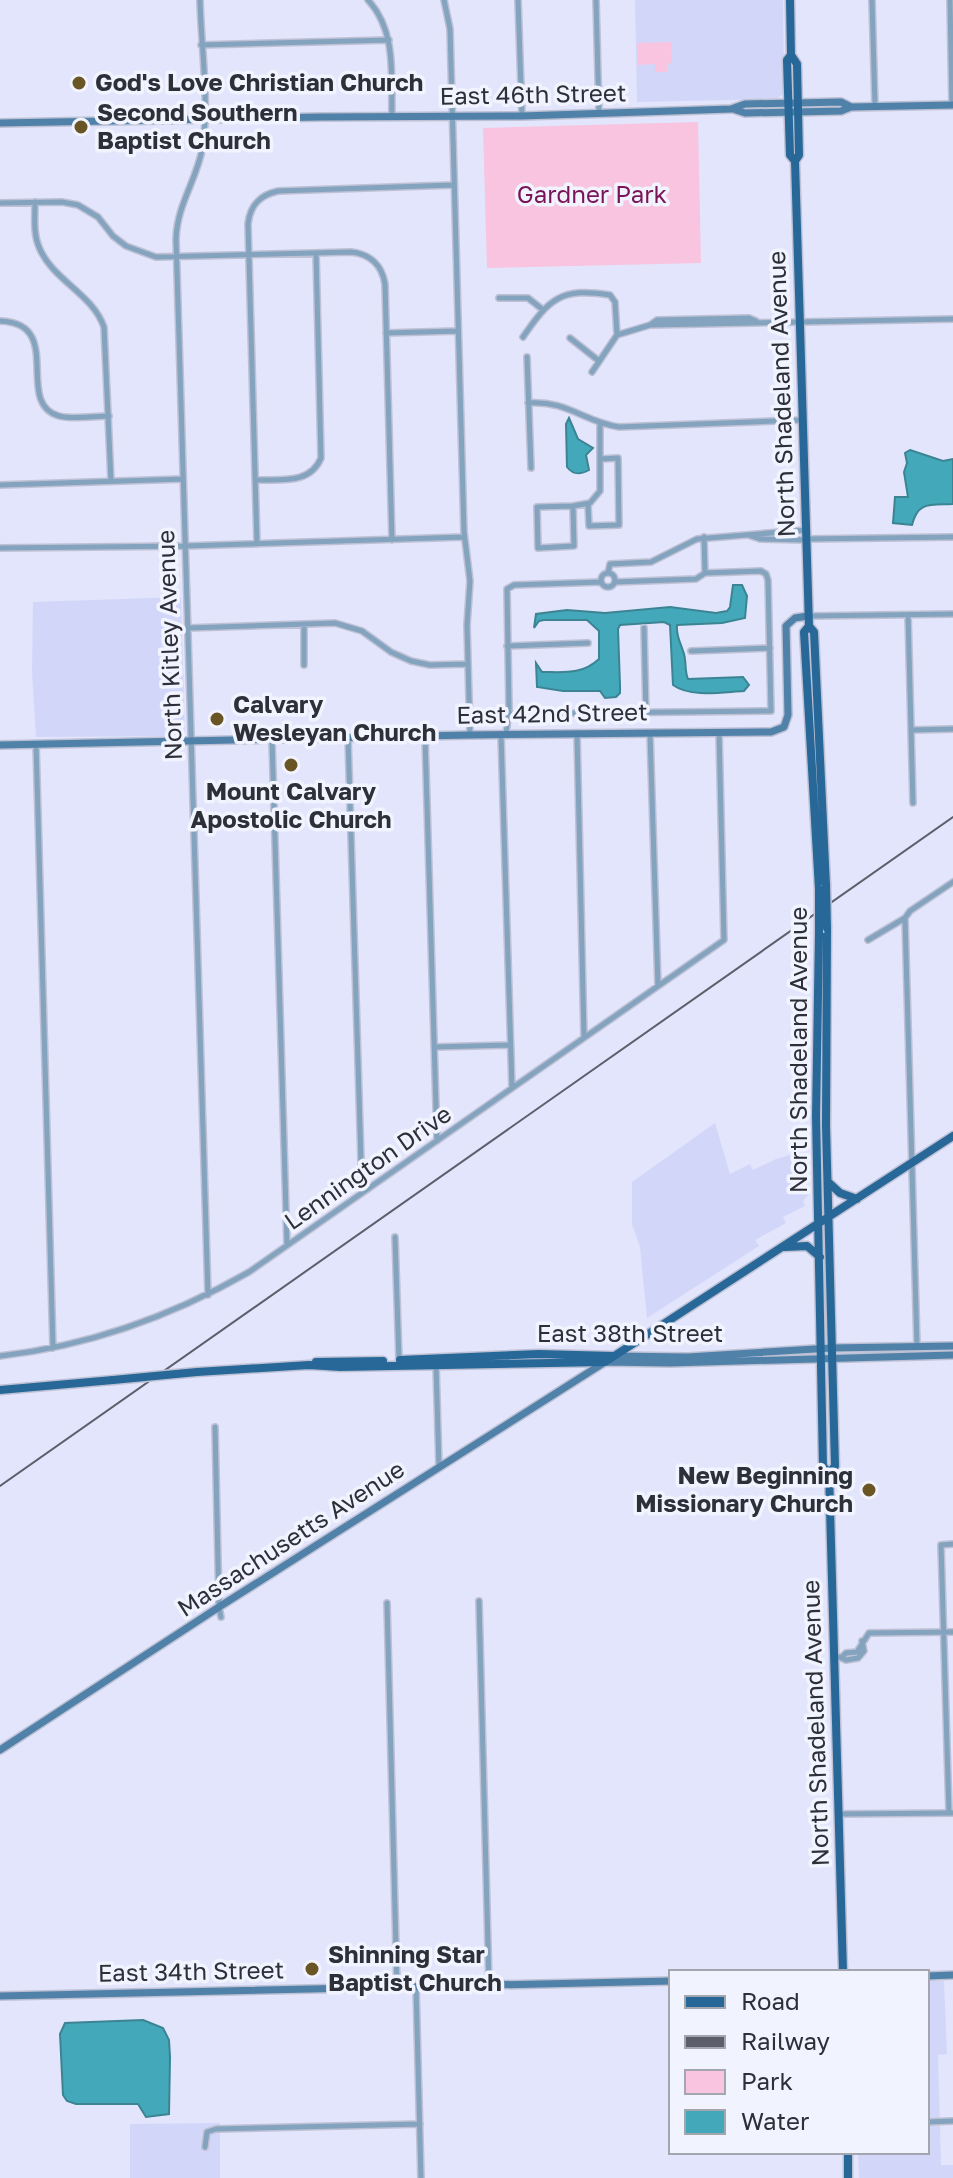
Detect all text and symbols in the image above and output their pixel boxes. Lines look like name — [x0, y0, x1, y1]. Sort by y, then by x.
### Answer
place label: God's Love Christian Church — [95, 67, 423, 96]
marker: God's Love Christian Church — [70, 74, 88, 92]
street label: East 46th Street — [439, 77, 627, 110]
place label: Second Southern Baptist Church — [97, 97, 298, 154]
marker: Second Southern Baptist Church — [72, 118, 90, 136]
park label: Gardner Park — [517, 179, 667, 208]
street label: North Shadeland Avenue — [761, 250, 800, 538]
street label: North Kitley Avenue — [150, 529, 187, 761]
place label: Calvary Wesleyan Church — [233, 689, 436, 746]
street label: East 42nd Street — [456, 696, 648, 729]
marker: Calvary Wesleyan Church — [208, 710, 226, 728]
marker: Mount Calvary Apostolic Church — [282, 756, 300, 774]
place label: Mount Calvary Apostolic Church — [190, 776, 392, 833]
street label: North Shadeland Avenue — [783, 907, 812, 1193]
street label: Lennington Drive — [278, 1098, 456, 1235]
street label: East 38th Street — [537, 1318, 723, 1347]
street label: Massachusetts Avenue — [171, 1454, 409, 1622]
place label: New Beginning Missionary Church — [635, 1460, 853, 1517]
marker: New Beginning Missionary Church — [860, 1481, 878, 1499]
street label: North Shadeland Avenue — [795, 1579, 834, 1867]
place label: Shinning Star Baptist Church — [328, 1939, 502, 1996]
street label: East 34th Street — [98, 1954, 284, 1987]
marker: Shinning Star Baptist Church — [303, 1960, 321, 1978]
legend — [669, 1970, 929, 2154]
text: Road — [741, 1986, 800, 2015]
text: Railway — [741, 2026, 830, 2055]
text: Park — [741, 2066, 793, 2095]
text: Water — [741, 2106, 809, 2135]

